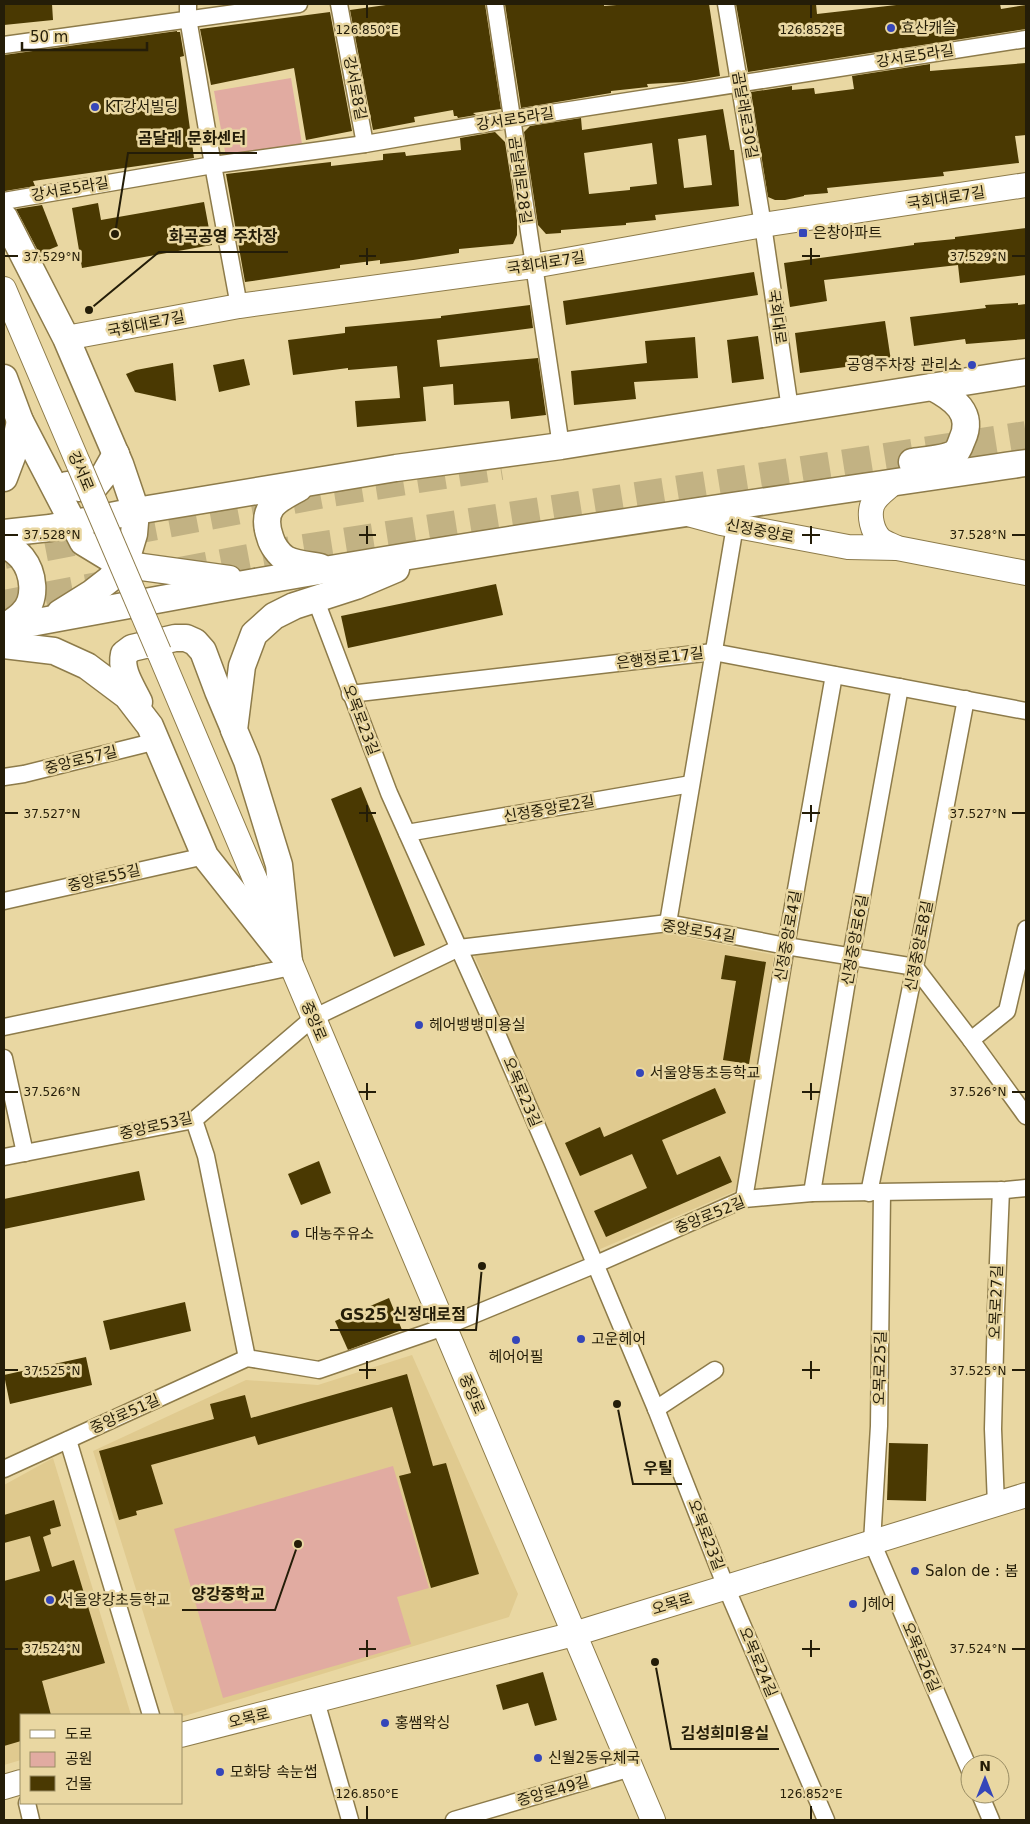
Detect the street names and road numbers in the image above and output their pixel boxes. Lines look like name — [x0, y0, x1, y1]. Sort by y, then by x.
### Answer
street label: 강서로5라길 — [875, 41, 955, 71]
street label: 강서로8길 — [340, 55, 370, 121]
street label: 곰달래로30길 — [728, 70, 762, 160]
street label: 강서로5라길 — [475, 104, 555, 134]
street label: 곰달래로28길 — [505, 135, 535, 225]
street label: 강서로5라길 — [30, 173, 110, 205]
street label: 국회대로7길 — [906, 183, 986, 213]
street label: 국회대로7길 — [506, 248, 586, 278]
street label: 국회대로 — [764, 288, 790, 346]
street label: 국회대로7길 — [106, 308, 186, 340]
street label: 강서로 — [65, 448, 97, 494]
street label: 신정중앙로 — [724, 516, 796, 546]
street label: 은행정로17길 — [615, 644, 705, 672]
street label: 오목로23길 — [339, 682, 383, 758]
street label: 중앙로57길 — [43, 742, 119, 778]
street label: 신정중앙로2길 — [502, 792, 596, 826]
street label: 중앙로55길 — [66, 861, 142, 895]
street label: 신정중앙로4길 — [771, 889, 805, 983]
street label: 신정중앙로6길 — [838, 893, 872, 987]
street label: 신정중앙로8길 — [901, 899, 937, 993]
street label: 중앙로54길 — [661, 916, 737, 946]
street label: 중앙로 — [298, 998, 330, 1044]
street label: 오목로23길 — [499, 1054, 545, 1130]
street label: 중앙로53길 — [118, 1109, 194, 1143]
street label: 중앙로52길 — [672, 1193, 748, 1237]
street label: 오목로27길 — [986, 1265, 1006, 1339]
street label: 오목로25길 — [870, 1331, 890, 1405]
street label: 중앙로 — [456, 1371, 488, 1417]
street label: 중앙로51길 — [87, 1391, 163, 1437]
street label: 오목로23길 — [684, 1497, 728, 1573]
street label: 오목로 — [650, 1589, 694, 1619]
street label: 오목로26길 — [898, 1619, 944, 1695]
street label: 오목로24길 — [735, 1624, 781, 1700]
street label: 오목로 — [227, 1704, 271, 1732]
street label: 중앙로49길 — [515, 1772, 591, 1810]

